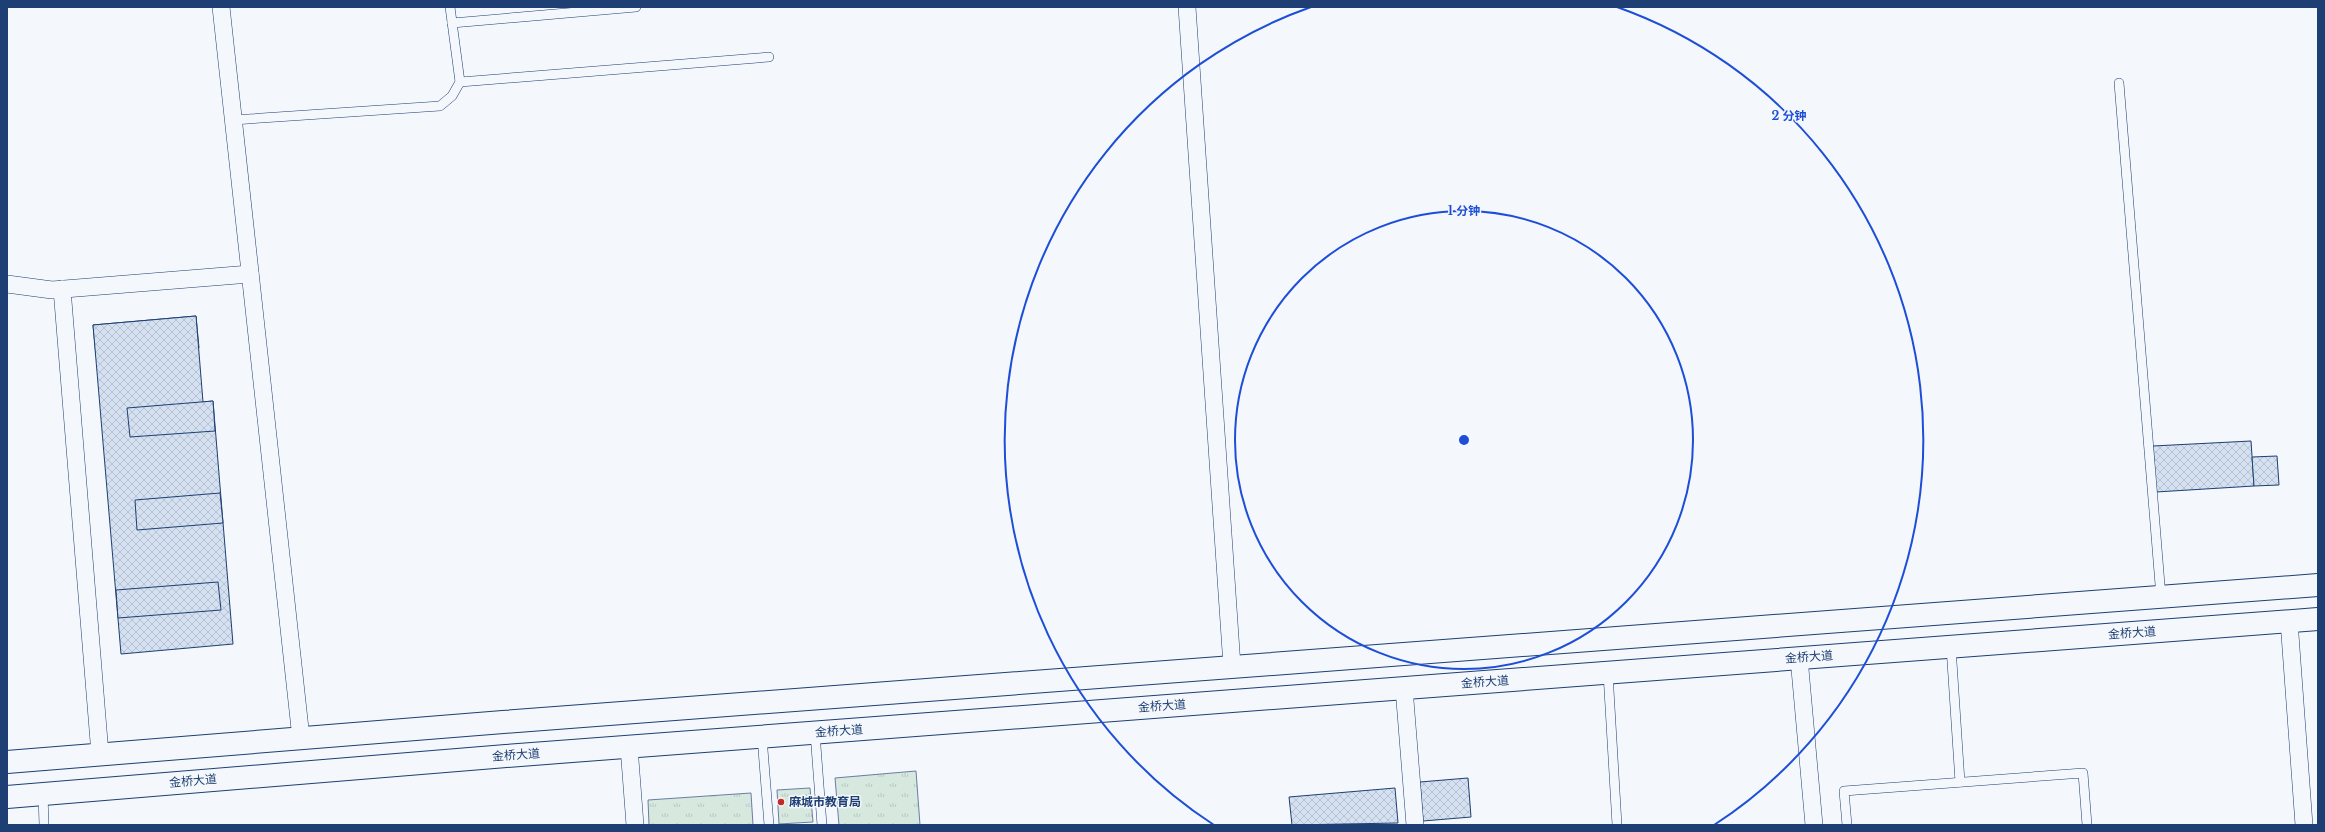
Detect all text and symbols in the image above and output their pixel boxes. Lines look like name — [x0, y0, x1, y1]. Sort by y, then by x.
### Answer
text: 2 分钟 — [1771, 108, 1807, 123]
text: 1 分钟 — [1448, 203, 1480, 218]
centre of rings — [1457, 433, 1471, 447]
street label: 金桥大道 — [2107, 623, 2156, 642]
street label: 金桥大道 — [1784, 647, 1833, 666]
street label: 金桥大道 — [1460, 672, 1509, 691]
street label: 金桥大道 — [1137, 696, 1186, 715]
street label: 金桥大道 — [814, 721, 863, 740]
street label: 金桥大道 — [491, 745, 540, 764]
street label: 金桥大道 — [168, 771, 218, 790]
place label: 麻城市教育局 — [789, 794, 861, 809]
marker: 麻城市教育局 — [776, 797, 786, 807]

